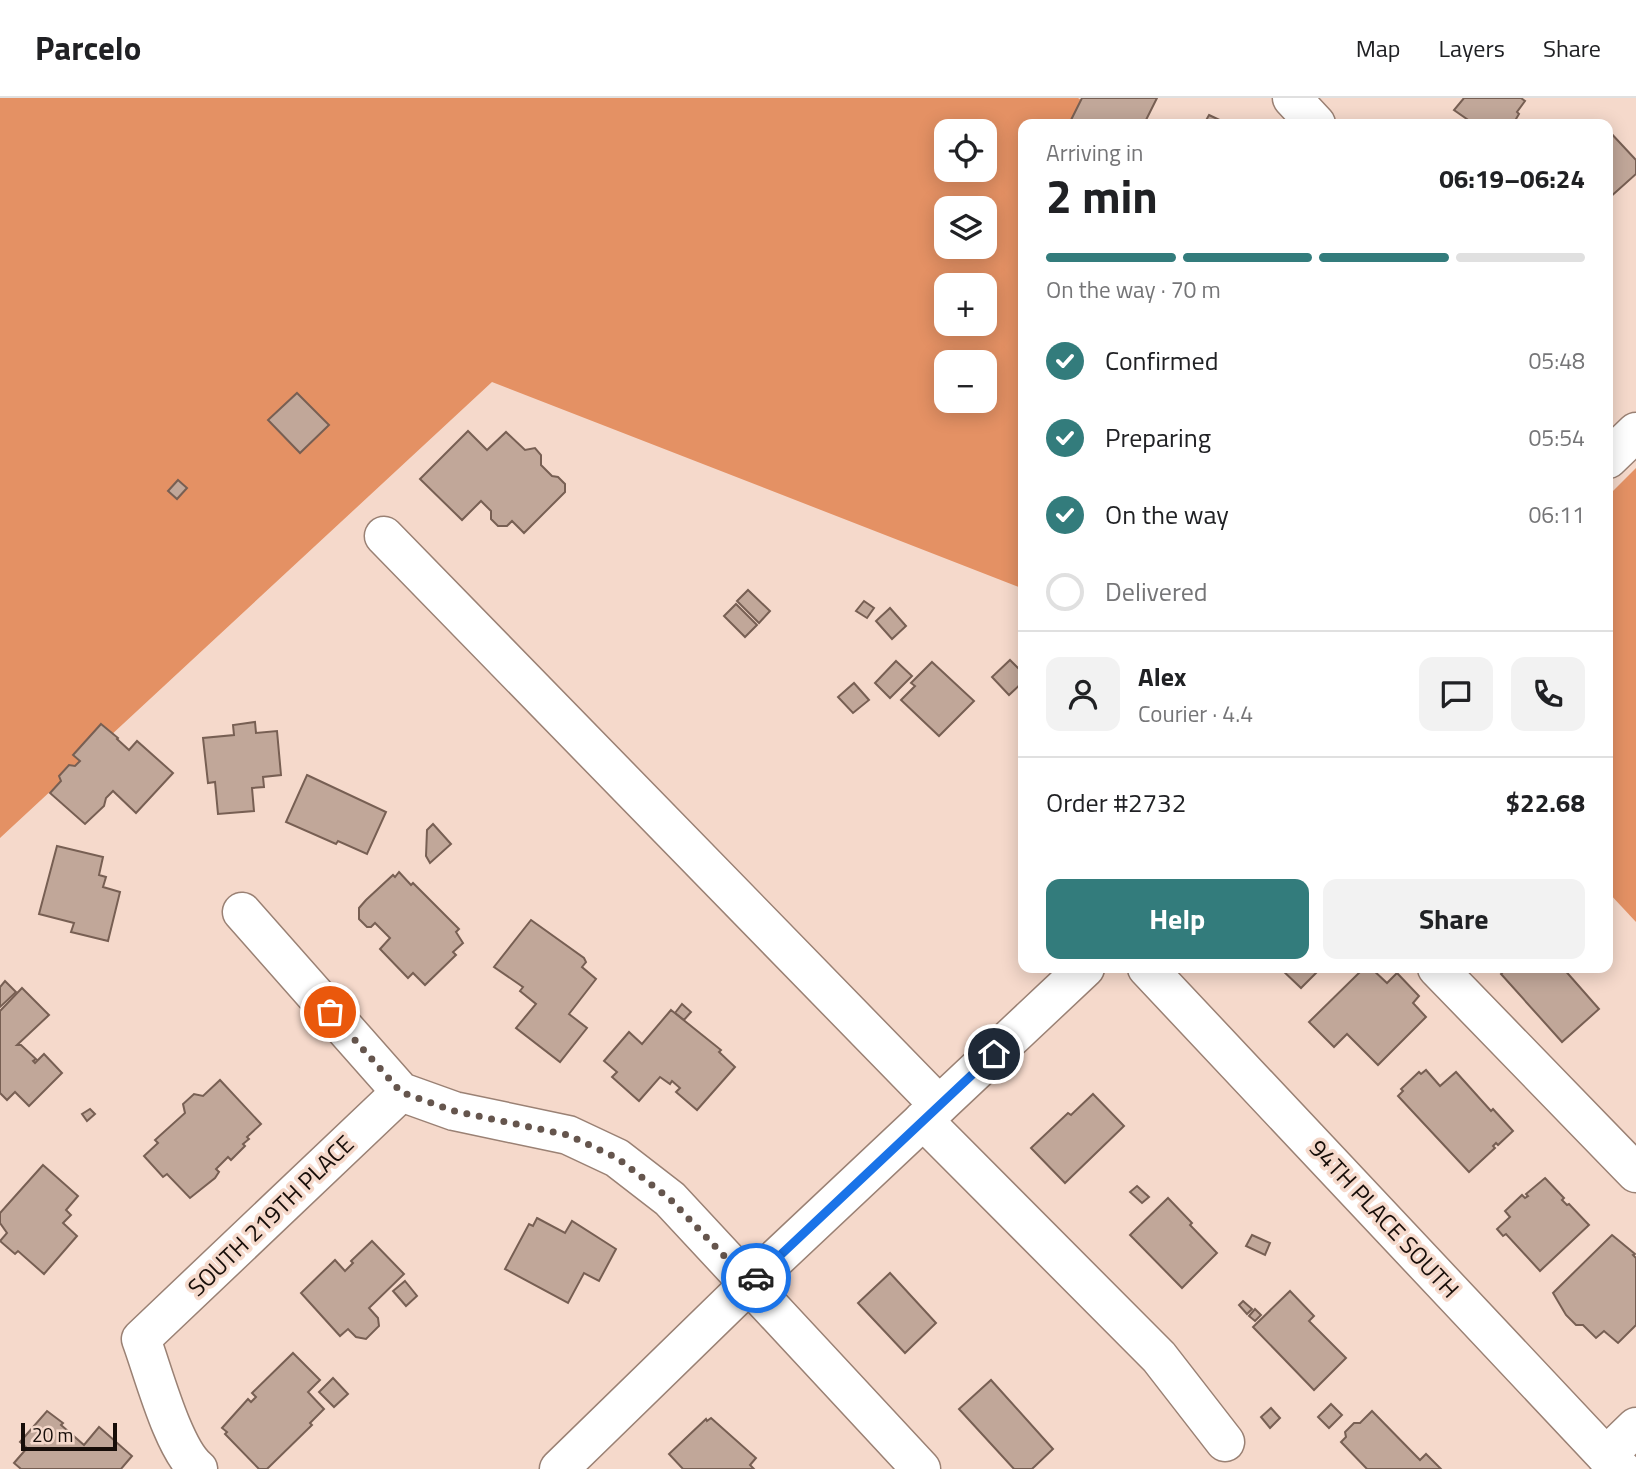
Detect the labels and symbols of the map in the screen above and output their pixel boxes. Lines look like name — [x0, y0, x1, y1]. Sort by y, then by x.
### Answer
pin — [300, 982, 360, 1042]
pin — [964, 1024, 1024, 1084]
street label: SOUTH 219TH PLACE — [179, 1126, 362, 1304]
street label: 94TH PLACE SOUTH — [1302, 1131, 1468, 1306]
courier — [721, 1243, 791, 1313]
scale bar — [21, 1420, 117, 1452]

